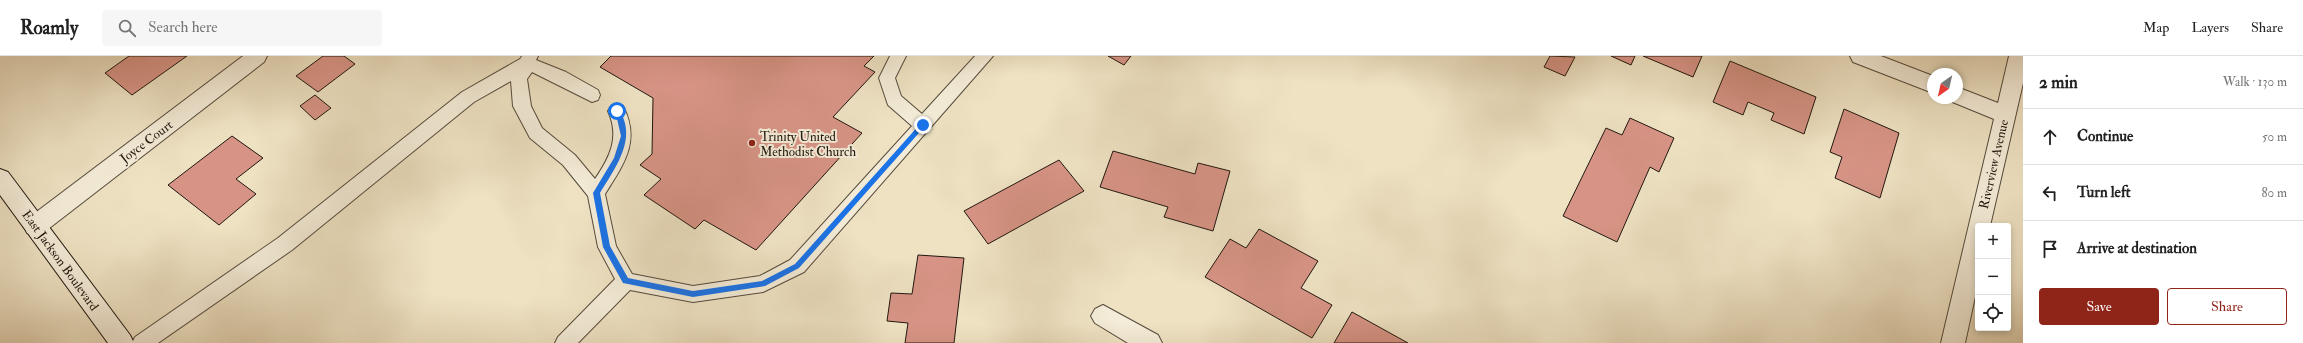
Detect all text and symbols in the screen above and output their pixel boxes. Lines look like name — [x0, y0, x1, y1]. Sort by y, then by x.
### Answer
search box — [102, 10, 382, 46]
text: Roamly — [20, 16, 78, 40]
icon: search — [116, 17, 138, 39]
text: Search here — [148, 18, 218, 37]
text: Map — [2143, 19, 2169, 36]
text: Layers — [2191, 19, 2229, 36]
text: Share — [2251, 19, 2283, 36]
north arrow — [1927, 68, 1963, 104]
text: 2 min — [2039, 72, 2078, 93]
text: Walk · 130 m — [2223, 74, 2287, 90]
route start — [608, 102, 626, 120]
route end — [914, 116, 932, 134]
street label: Joyce Court — [116, 117, 177, 168]
street label: Riverview Avenue — [1976, 117, 2012, 211]
icon: ahead — [2039, 126, 2061, 148]
text: Continue — [2077, 127, 2133, 146]
place label: Trinity United Methodist Church — [760, 129, 856, 160]
text: 50 m — [2262, 129, 2287, 145]
marker: Trinity United Methodist Church — [747, 138, 757, 148]
icon: left — [2039, 182, 2061, 204]
text: Turn left — [2077, 183, 2131, 202]
text: 80 m — [2261, 185, 2287, 201]
street label: East Jackson Boulevard — [18, 207, 102, 314]
map controls — [1975, 223, 2011, 331]
button: + — [1975, 223, 2011, 259]
icon: arrive — [2039, 238, 2061, 260]
text: Arrive at destination — [2077, 239, 2197, 258]
button: − — [1975, 259, 2011, 295]
button: Save — [2039, 288, 2159, 325]
button: Share — [2167, 288, 2287, 325]
button: locate — [1975, 295, 2011, 331]

